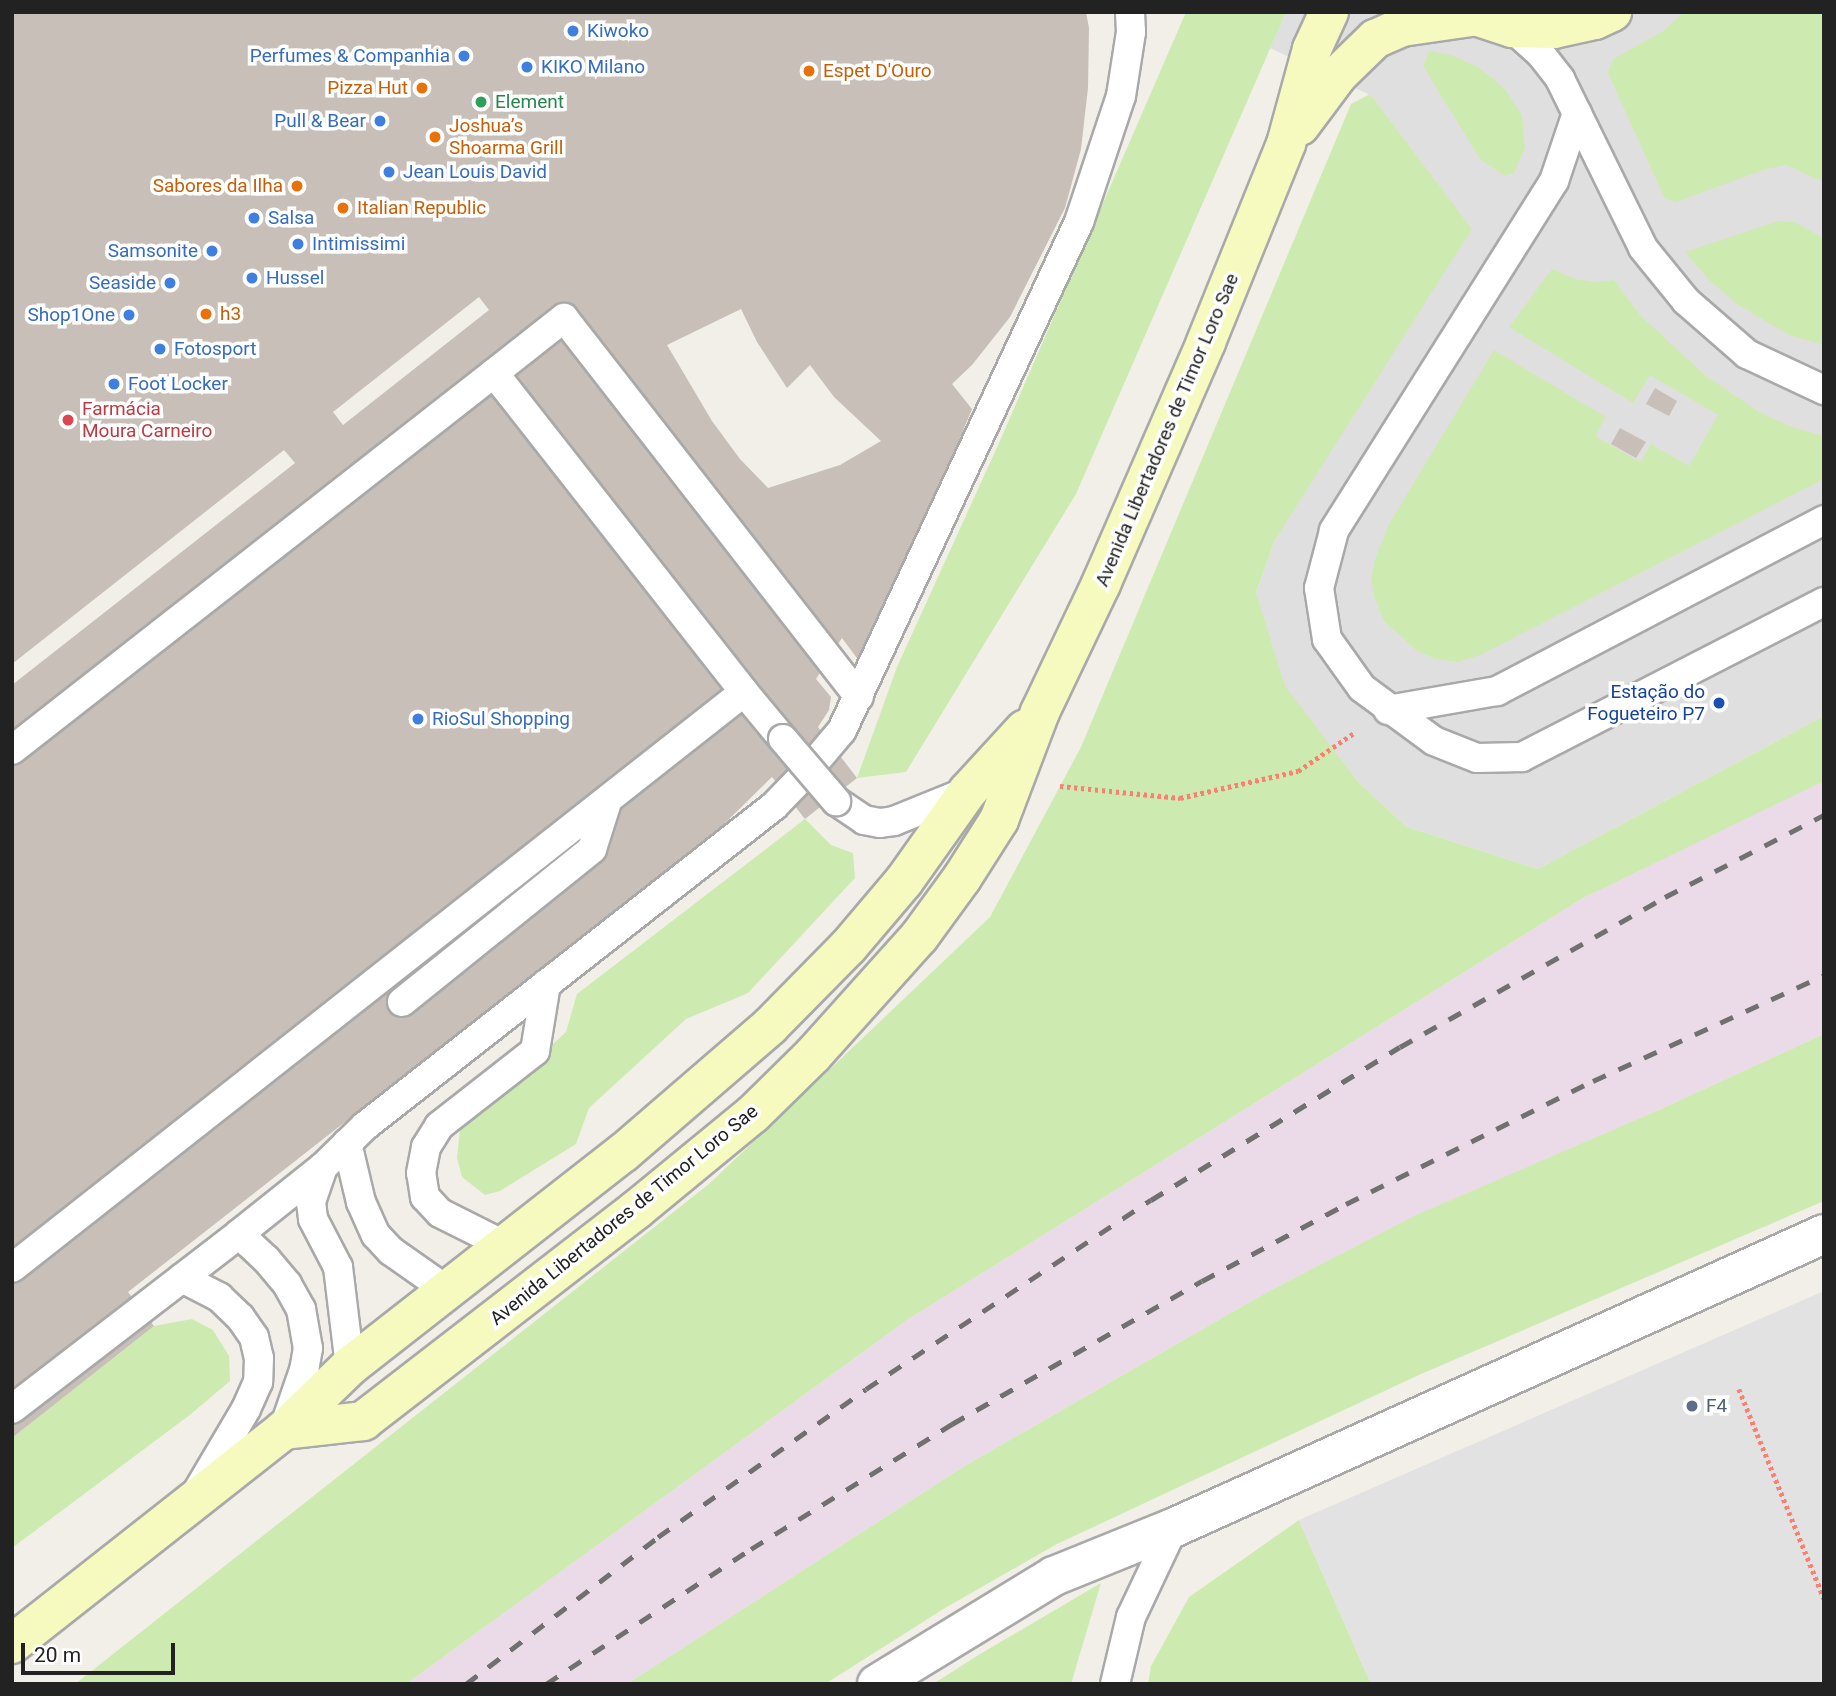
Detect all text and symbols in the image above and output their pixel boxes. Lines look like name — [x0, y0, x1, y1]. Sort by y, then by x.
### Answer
place label: Kiwoko — [587, 20, 649, 42]
marker: Kiwoko — [565, 23, 581, 39]
place label: Perfumes & Companhia — [250, 45, 450, 67]
marker: Perfumes & Companhia — [456, 48, 472, 64]
place label: KIKO Milano — [541, 56, 645, 78]
marker: KIKO Milano — [519, 59, 535, 75]
place label: Espet D'Ouro — [823, 60, 932, 82]
marker: Espet D'Ouro — [801, 63, 817, 79]
place label: Pizza Hut — [327, 77, 408, 99]
marker: Pizza Hut — [414, 80, 430, 96]
place label: Element — [495, 91, 564, 113]
marker: Element — [473, 94, 489, 110]
place label: Pull & Bear — [274, 110, 366, 132]
marker: Pull & Bear — [372, 113, 388, 129]
place label: Joshua’s Shoarma Grill — [449, 115, 563, 159]
marker: Joshua’s Shoarma Grill — [427, 129, 443, 145]
place label: Jean Louis David — [403, 161, 547, 183]
marker: Jean Louis David — [381, 164, 397, 180]
place label: Sabores da Ilha — [153, 175, 283, 197]
marker: Sabores da Ilha — [289, 178, 305, 194]
place label: Italian Republic — [357, 197, 486, 219]
marker: Italian Republic — [335, 200, 351, 216]
place label: Salsa — [268, 207, 314, 229]
marker: Salsa — [246, 210, 262, 226]
place label: Intimissimi — [312, 233, 405, 255]
marker: Intimissimi — [290, 236, 306, 252]
place label: Samsonite — [108, 240, 198, 262]
marker: Samsonite — [204, 243, 220, 259]
place label: Hussel — [266, 267, 324, 289]
marker: Hussel — [244, 270, 260, 286]
street label: Avenida Libertadores de Timor Loro Sae — [1090, 270, 1244, 590]
place label: Seaside — [89, 272, 156, 294]
marker: Seaside — [162, 275, 178, 291]
place label: h3 — [220, 303, 241, 325]
place label: Shop1One — [27, 304, 115, 326]
marker: h3 — [198, 306, 214, 322]
marker: Shop1One — [121, 307, 137, 323]
place label: Fotosport — [174, 338, 256, 360]
marker: Fotosport — [152, 341, 168, 357]
place label: Foot Locker — [128, 373, 228, 395]
marker: Foot Locker — [106, 376, 122, 392]
place label: Farmácia Moura Carneiro — [82, 398, 212, 442]
marker: Farmácia Moura Carneiro — [60, 412, 76, 428]
place label: Estação do Fogueteiro P7 — [1587, 681, 1705, 725]
marker: Estação do Fogueteiro P7 — [1711, 695, 1727, 711]
place label: RioSul Shopping — [432, 708, 570, 730]
marker: RioSul Shopping — [410, 711, 426, 727]
street label: Avenida Libertadores de Timor Loro Sae — [485, 1100, 763, 1330]
place label: F4 — [1706, 1395, 1727, 1417]
marker: F4 — [1684, 1398, 1700, 1414]
scale bar — [24, 1630, 178, 1674]
text: 20 m — [34, 1643, 81, 1667]

